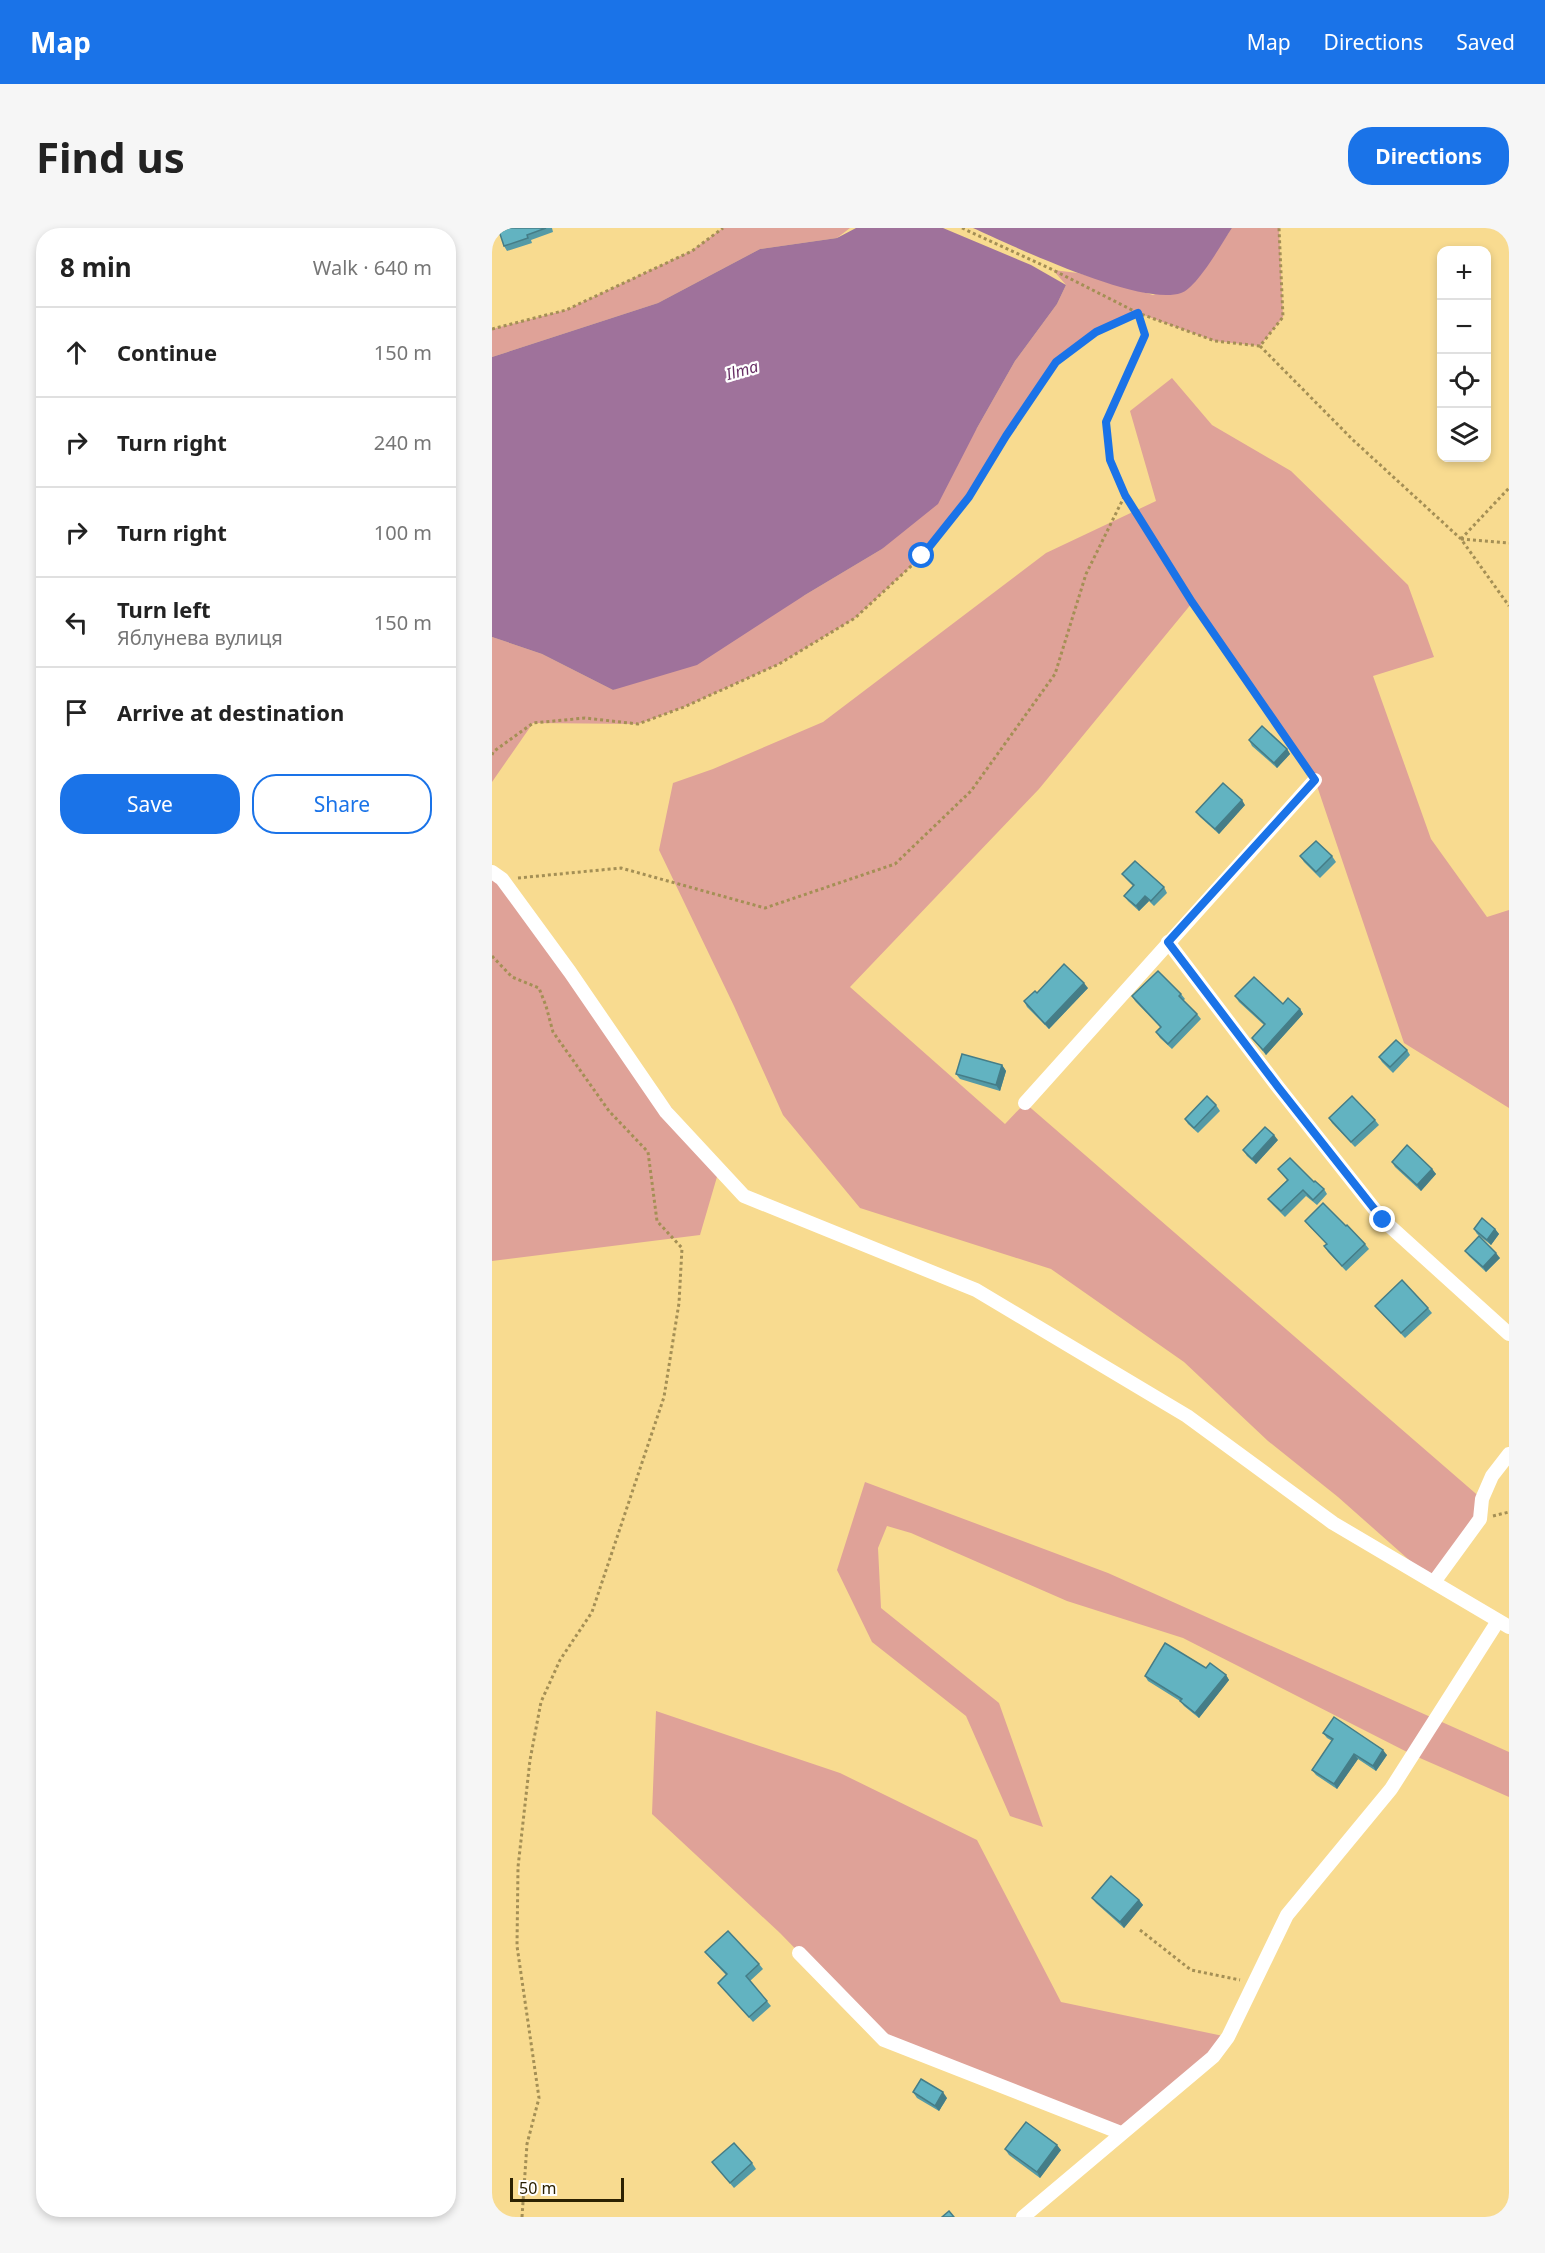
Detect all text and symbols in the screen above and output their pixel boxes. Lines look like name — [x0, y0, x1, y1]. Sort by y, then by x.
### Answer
text: Map — [30, 23, 91, 61]
text: Map — [1247, 28, 1291, 56]
text: Directions — [1324, 28, 1423, 56]
text: Saved — [1456, 28, 1515, 56]
button: Directions — [1348, 127, 1509, 185]
text: Find us — [36, 128, 185, 185]
map controls — [1437, 246, 1491, 462]
button: + — [1437, 246, 1491, 300]
text: 8 min — [60, 249, 132, 285]
text: Walk · 640 m — [313, 254, 432, 281]
button: − — [1437, 300, 1491, 354]
icon: ahead — [60, 336, 93, 369]
text: Continue — [117, 337, 217, 367]
text: 150 m — [374, 339, 432, 366]
button: locate — [1437, 354, 1491, 408]
water label: Ilma — [722, 355, 761, 385]
button: layers — [1437, 408, 1491, 462]
icon: right — [60, 426, 93, 459]
text: Turn right — [117, 427, 227, 457]
text: 240 m — [374, 429, 432, 456]
icon: right — [60, 516, 93, 549]
text: Turn right — [117, 517, 227, 547]
text: 100 m — [374, 519, 432, 546]
route start — [908, 542, 934, 568]
text: Turn left — [117, 594, 211, 624]
icon: left — [60, 606, 93, 639]
text: 150 m — [374, 609, 432, 636]
text: Яблунева вулиця — [117, 624, 283, 651]
icon: arrive — [60, 696, 93, 729]
text: Arrive at destination — [117, 697, 344, 727]
button: Save — [60, 774, 240, 834]
button: Share — [252, 774, 432, 834]
route end — [1369, 1206, 1395, 1232]
scale bar — [510, 2175, 624, 2202]
text: 50 m — [519, 2177, 556, 2199]

